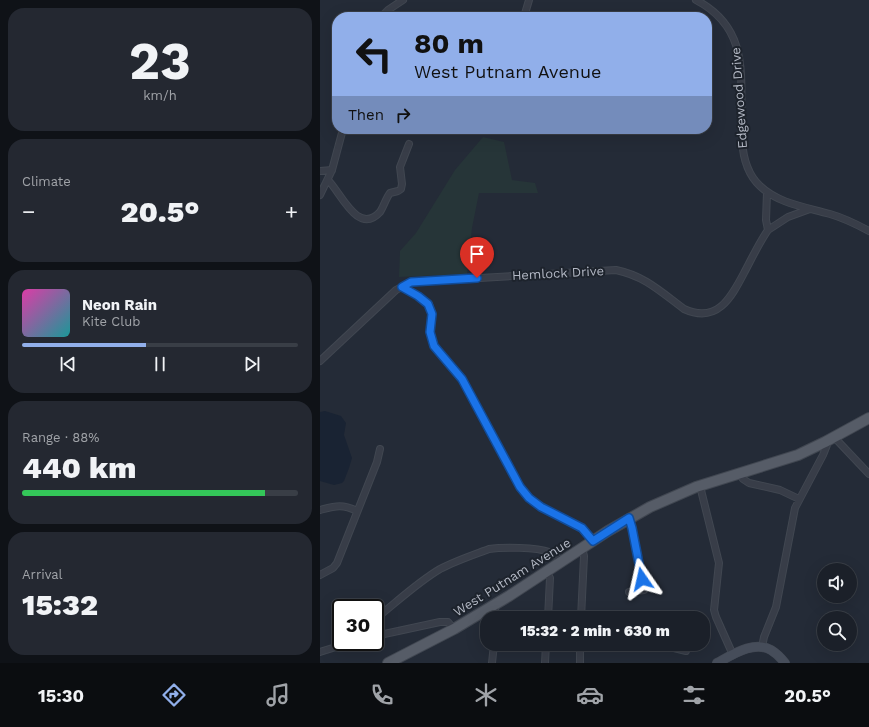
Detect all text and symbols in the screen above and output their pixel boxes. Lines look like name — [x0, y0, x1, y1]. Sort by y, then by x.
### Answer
text: 80 m — [414, 27, 484, 60]
icon: left — [348, 28, 400, 80]
text: 23 — [129, 31, 191, 92]
street label: Edgewood Drive — [728, 47, 750, 149]
text: West Putnam Avenue — [414, 61, 601, 82]
text: km/h — [143, 88, 177, 103]
icon: right — [392, 104, 414, 126]
text: Then — [348, 106, 384, 124]
text: Climate — [22, 174, 71, 189]
text: 20.5° — [120, 194, 200, 229]
text: − — [22, 199, 35, 224]
text: + — [285, 199, 298, 224]
pin — [460, 237, 494, 278]
icon: arrive — [466, 243, 488, 265]
street label: Hemlock Drive — [512, 263, 604, 283]
text: Neon Rain — [82, 296, 157, 314]
text: Kite Club — [82, 314, 140, 329]
icon: previous — [57, 353, 79, 375]
icon: pause — [149, 353, 171, 375]
icon: next — [241, 353, 263, 375]
text: Range · 88% — [22, 430, 99, 445]
text: 440 km — [22, 450, 136, 485]
street label: West Putnam Avenue — [451, 535, 573, 619]
position arrow — [621, 558, 663, 600]
map controls — [817, 563, 857, 651]
button: sound — [817, 563, 857, 603]
text: Arrival — [22, 567, 63, 582]
text: 15:32 — [22, 587, 98, 622]
speed limit sign: 30 — [332, 599, 384, 651]
button: search — [817, 611, 857, 651]
text: 15:32 · 2 min · 630 m — [520, 622, 670, 640]
icon: directions — [160, 681, 188, 709]
icon: music — [264, 681, 292, 709]
icon: phone — [368, 681, 396, 709]
icon: climate — [472, 681, 500, 709]
icon: car — [576, 681, 604, 709]
icon: filters — [680, 681, 708, 709]
text: 15:30 — [38, 685, 84, 706]
text: 20.5° — [784, 685, 831, 706]

